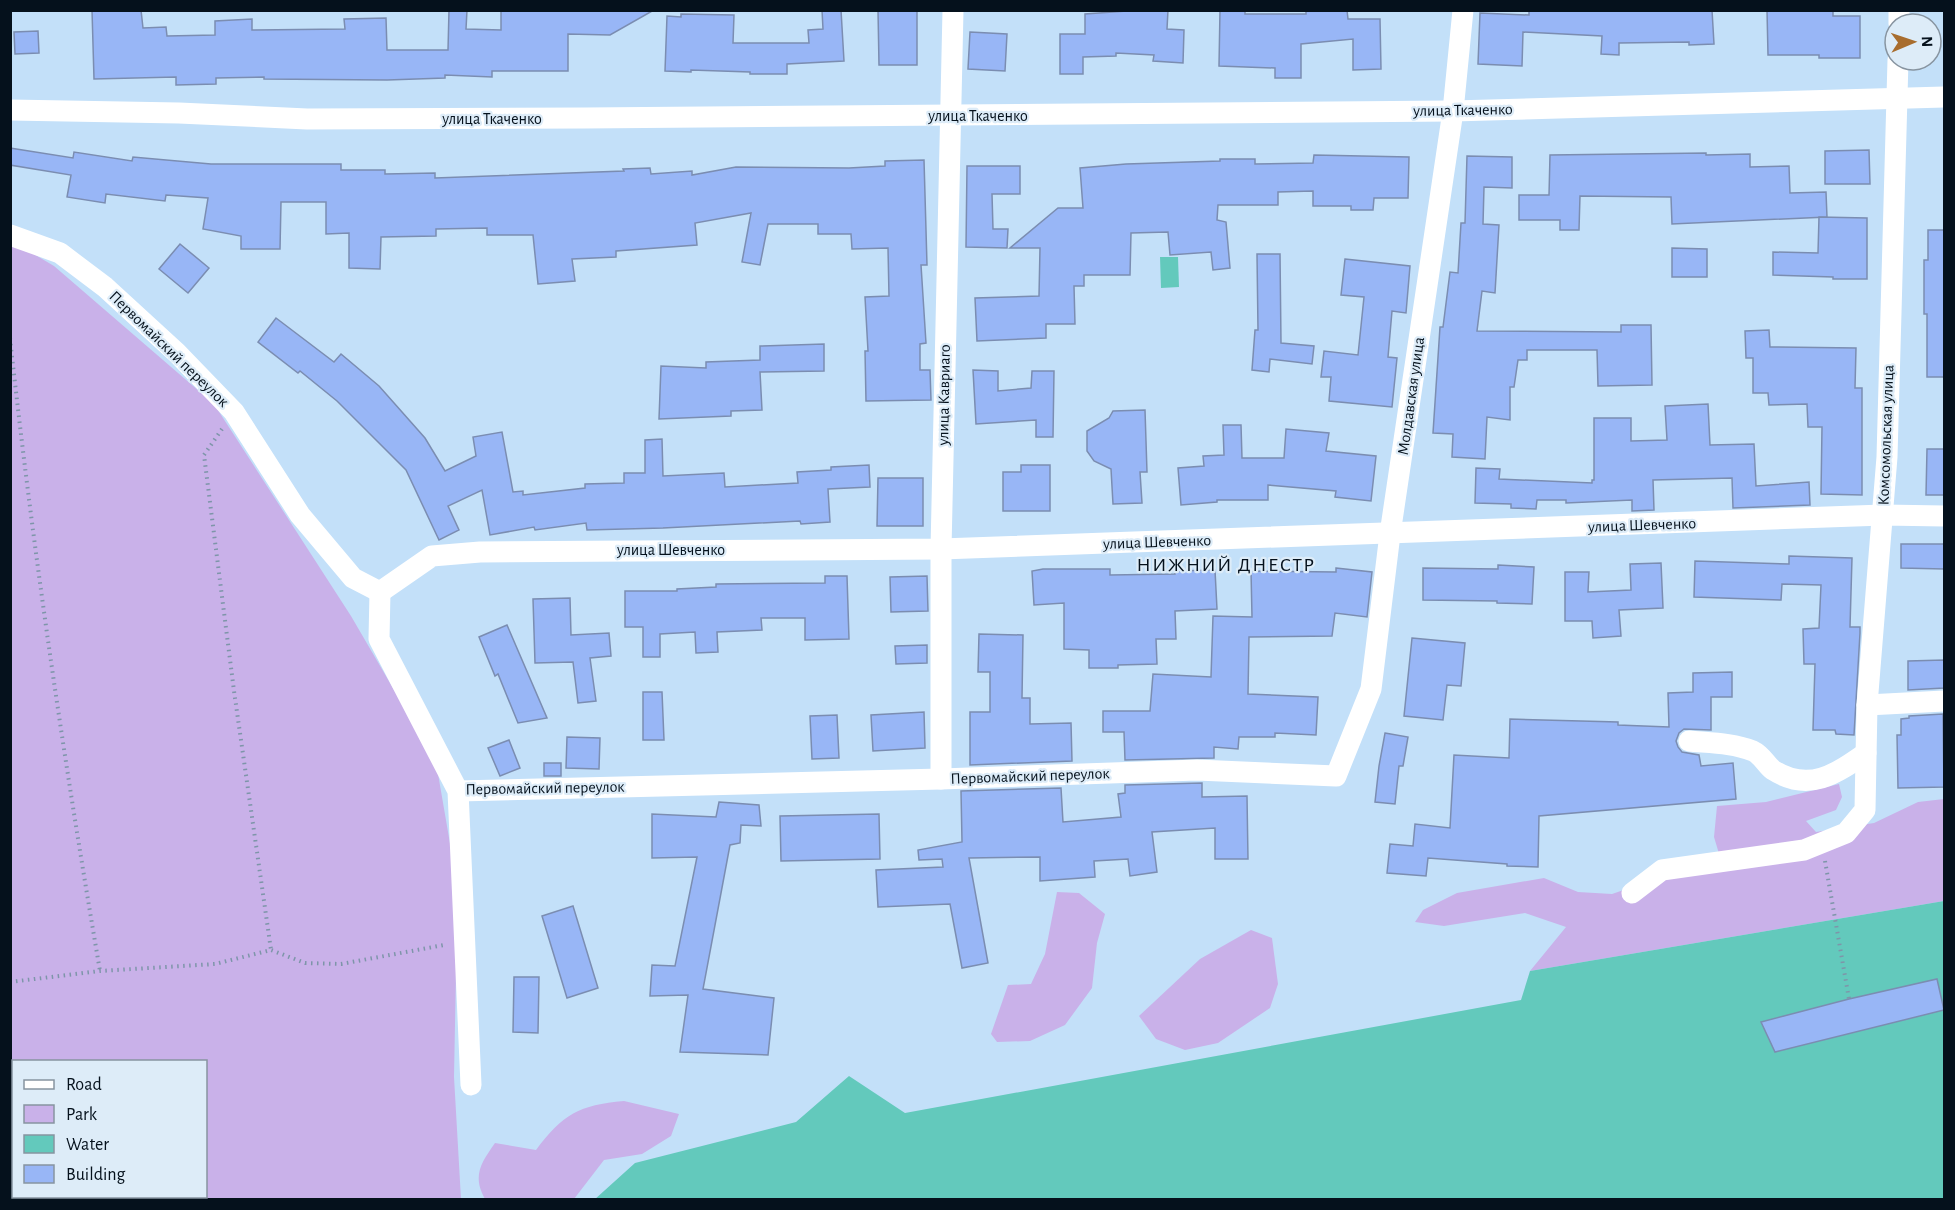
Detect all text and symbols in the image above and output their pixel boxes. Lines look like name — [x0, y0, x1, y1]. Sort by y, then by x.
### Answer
north arrow — [1883, 12, 1943, 72]
text: N — [1919, 36, 1935, 47]
street label: улица Ткаченко — [1412, 101, 1513, 120]
street label: улица Ткаченко — [927, 108, 1028, 125]
street label: улица Ткаченко — [441, 111, 542, 128]
street label: Первомайский переулок — [105, 288, 232, 411]
street label: Молдавская улица — [1395, 336, 1428, 456]
street label: улица Кавриаго — [935, 344, 954, 447]
street label: Комсомольская улица — [1876, 364, 1897, 506]
street label: улица Шевченко — [1587, 515, 1697, 536]
street label: улица Шевченко — [1102, 532, 1212, 553]
street label: улица Шевченко — [616, 542, 725, 559]
district label: НИЖНИЙ ДНЕСТР — [1137, 555, 1316, 575]
street label: Первомайский переулок — [950, 765, 1111, 788]
street label: Первомайский переулок — [465, 779, 625, 798]
legend — [12, 1060, 207, 1198]
text: Road — [66, 1076, 102, 1094]
text: Park — [66, 1106, 98, 1124]
text: Water — [66, 1136, 109, 1154]
text: Building — [66, 1166, 126, 1184]

